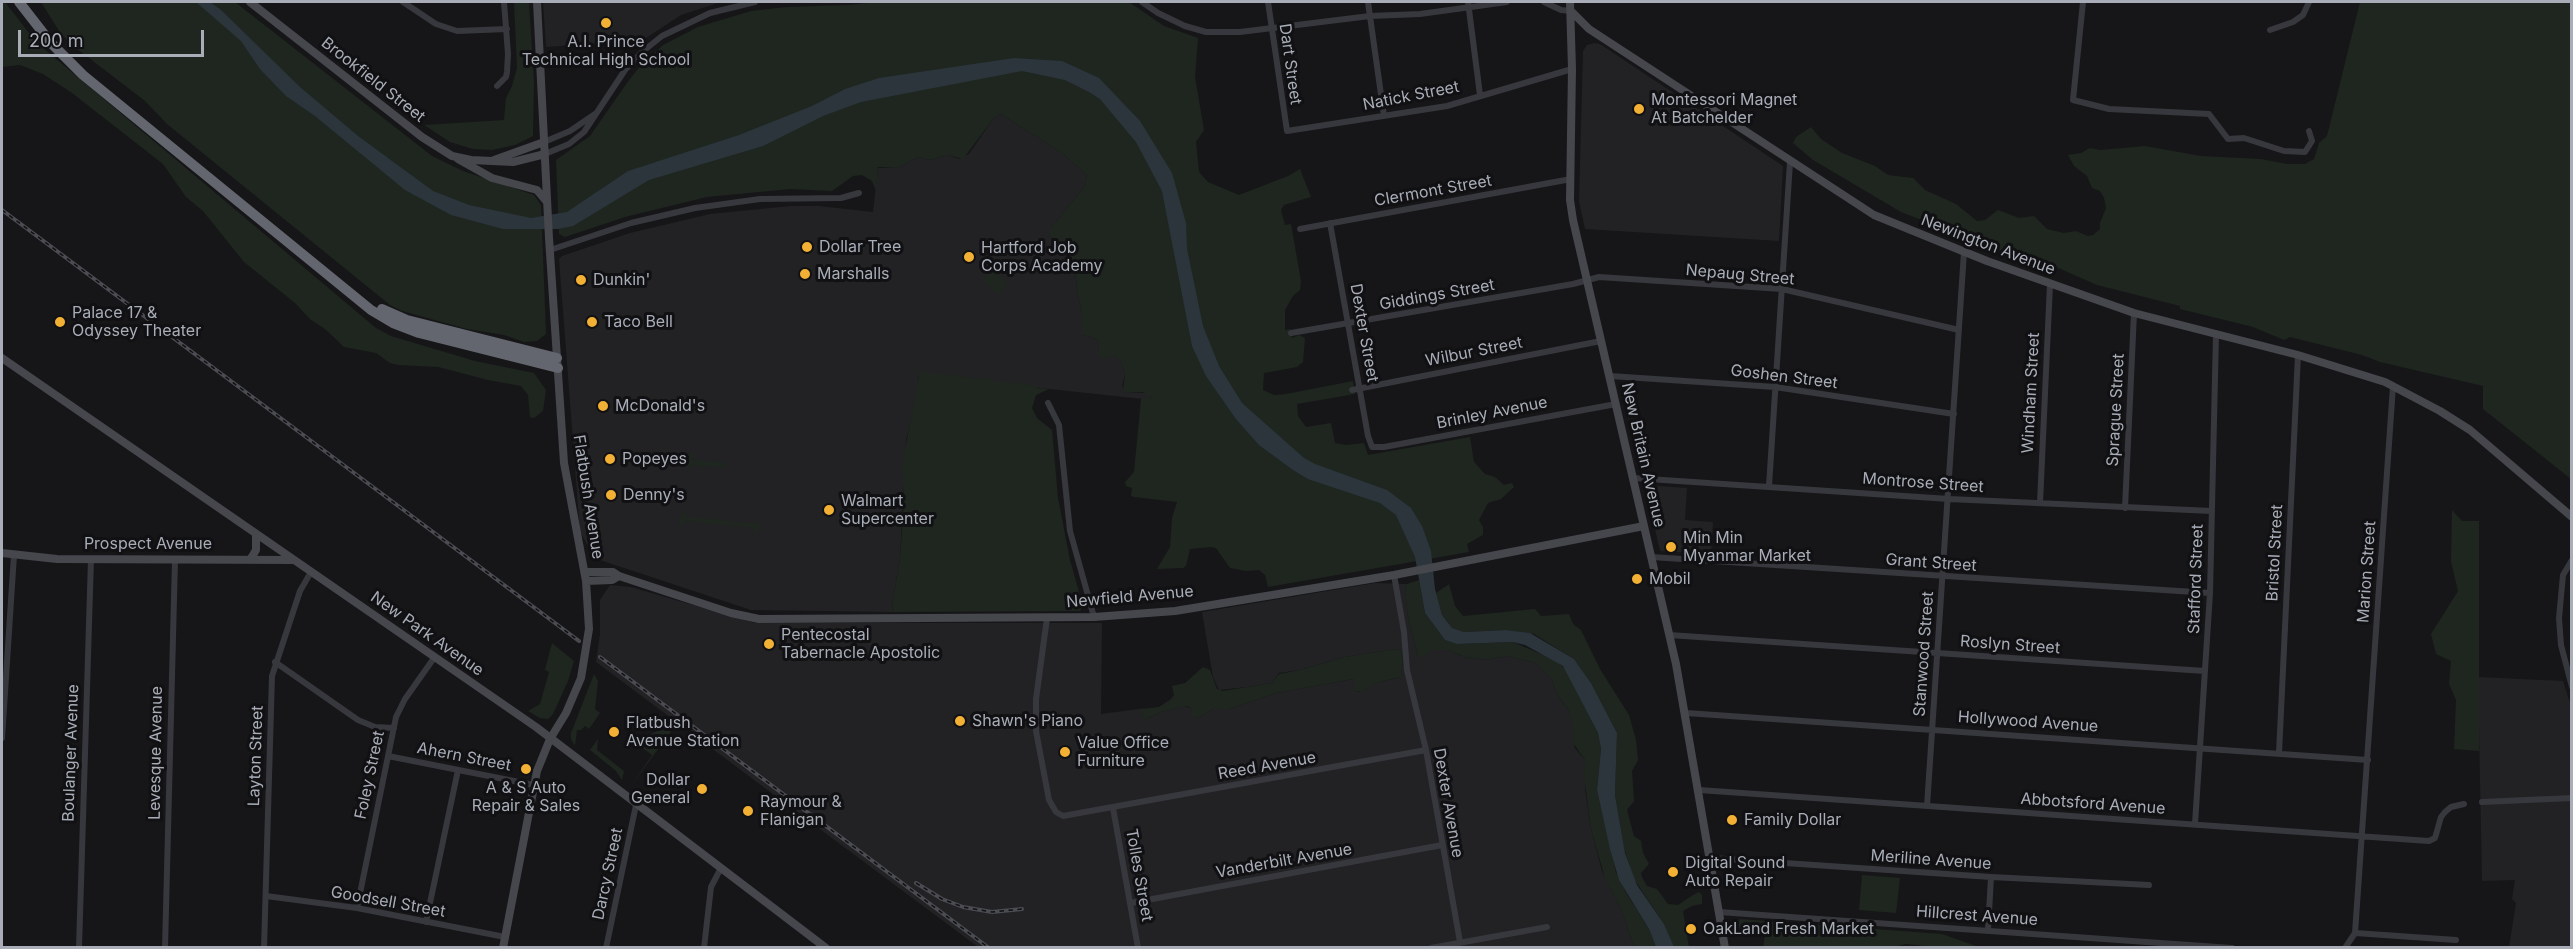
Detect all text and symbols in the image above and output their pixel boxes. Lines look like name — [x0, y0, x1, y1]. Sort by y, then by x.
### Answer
marker: A.I. Prince Technical High School — [599, 16, 613, 30]
scale bar — [21, 18, 207, 56]
street label: Dart Street — [1275, 22, 1305, 106]
text: 200 m — [29, 30, 84, 51]
place label: A.I. Prince Technical High School — [522, 32, 690, 70]
street label: Brookfield Street — [317, 33, 429, 127]
street label: Natick Street — [1361, 77, 1461, 115]
place label: Montessori Magnet At Batchelder — [1651, 90, 1797, 128]
marker: Montessori Magnet At Batchelder — [1632, 102, 1646, 116]
street label: Clermont Street — [1373, 171, 1493, 211]
street label: Newington Avenue — [1918, 211, 2058, 279]
place label: Dollar Tree — [819, 237, 901, 257]
place label: Hartford Job Corps Academy — [981, 238, 1103, 276]
marker: Dollar Tree — [800, 240, 814, 254]
marker: Hartford Job Corps Academy — [962, 250, 976, 264]
street label: Nepaug Street — [1685, 261, 1795, 289]
place label: Marshalls — [817, 264, 890, 284]
marker: Marshalls — [798, 267, 812, 281]
place label: Dunkin' — [593, 270, 650, 290]
marker: Dunkin' — [574, 273, 588, 287]
street label: Giddings Street — [1378, 275, 1496, 315]
street label: Dexter Street — [1346, 282, 1382, 384]
place label: Palace 17 & Odyssey Theater — [72, 303, 201, 341]
place label: Taco Bell — [604, 312, 673, 332]
marker: Palace 17 & Odyssey Theater — [53, 315, 67, 329]
marker: Taco Bell — [585, 315, 599, 329]
street label: Windham Street — [2018, 332, 2044, 454]
street label: Wilbur Street — [1424, 333, 1524, 371]
street label: Sprague Street — [2103, 353, 2129, 467]
street label: Goshen Street — [1729, 361, 1839, 393]
street label: New Britain Avenue — [1617, 381, 1669, 529]
street label: Brinley Avenue — [1435, 393, 1549, 433]
place label: McDonald's — [615, 396, 705, 416]
marker: McDonald's — [596, 399, 610, 413]
street label: Flatbush Avenue — [569, 434, 607, 560]
place label: Popeyes — [622, 449, 687, 469]
marker: Popeyes — [603, 452, 617, 466]
street label: Montrose Street — [1862, 469, 1984, 497]
place label: Denny's — [623, 485, 685, 505]
marker: Denny's — [604, 488, 618, 502]
place label: Walmart Supercenter — [841, 491, 934, 529]
marker: Walmart Supercenter — [822, 503, 836, 517]
street label: Bristol Street — [2263, 504, 2287, 602]
street label: Marion Street — [2354, 520, 2380, 624]
street label: Stafford Street — [2184, 524, 2208, 634]
place label: Min Min Myanmar Market — [1683, 528, 1811, 566]
street label: Prospect Avenue — [84, 534, 212, 554]
marker: Min Min Myanmar Market — [1664, 540, 1678, 554]
street label: Grant Street — [1885, 550, 1977, 576]
place label: Mobil — [1649, 569, 1691, 589]
marker: Mobil — [1630, 572, 1644, 586]
street label: Newfield Avenue — [1066, 582, 1194, 612]
street label: New Park Avenue — [367, 588, 487, 680]
street label: Stanwood Street — [1910, 591, 1938, 717]
place label: Pentecostal Tabernacle Apostolic — [781, 625, 940, 663]
street label: Roslyn Street — [1959, 632, 2061, 658]
marker: Pentecostal Tabernacle Apostolic — [762, 637, 776, 651]
street label: Boulanger Avenue — [59, 684, 83, 822]
street label: Levesque Avenue — [145, 686, 167, 820]
street label: Layton Street — [245, 705, 267, 807]
street label: Hollywood Avenue — [1957, 708, 2099, 736]
place label: Shawn's Piano — [972, 711, 1083, 731]
place label: Flatbush Avenue Station — [626, 713, 739, 751]
marker: Shawn's Piano — [953, 714, 967, 728]
marker: Flatbush Avenue Station — [607, 725, 621, 739]
street label: Foley Street — [351, 729, 389, 821]
place label: Value Office Furniture — [1077, 733, 1169, 771]
street label: Ahern Street — [415, 738, 513, 776]
marker: Value Office Furniture — [1058, 745, 1072, 759]
street label: Dexter Avenue — [1429, 747, 1467, 859]
street label: Reed Avenue — [1216, 748, 1318, 784]
marker: A & S Auto Repair & Sales — [519, 762, 533, 776]
place label: Dollar General — [631, 770, 690, 808]
place label: A & S Auto Repair & Sales — [472, 778, 580, 816]
marker: Dollar General — [695, 782, 709, 796]
street label: Abbotsford Avenue — [2020, 789, 2166, 819]
place label: Raymour & Flanigan — [760, 792, 842, 830]
marker: Raymour & Flanigan — [741, 804, 755, 818]
place label: Family Dollar — [1744, 810, 1841, 830]
marker: Family Dollar — [1725, 813, 1739, 827]
street label: Darcy Street — [589, 826, 627, 922]
street label: Tolles Street — [1121, 827, 1157, 923]
street label: Vanderbilt Avenue — [1214, 840, 1354, 882]
street label: Meriline Avenue — [1870, 846, 1992, 874]
place label: Digital Sound Auto Repair — [1685, 853, 1785, 891]
marker: Digital Sound Auto Repair — [1666, 865, 1680, 879]
street label: Goodsell Street — [329, 882, 447, 922]
street label: Hillcrest Avenue — [1915, 902, 2039, 930]
place label: OakLand Fresh Market — [1703, 919, 1874, 939]
marker: OakLand Fresh Market — [1684, 922, 1698, 936]

